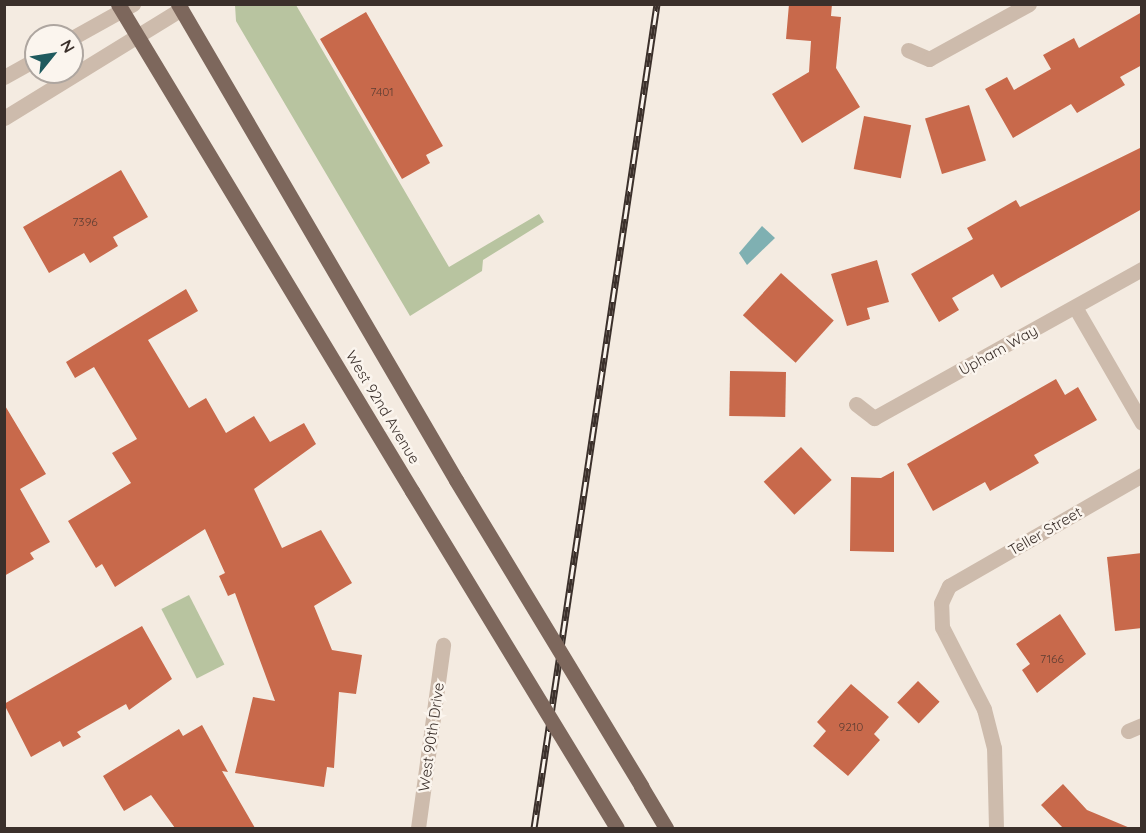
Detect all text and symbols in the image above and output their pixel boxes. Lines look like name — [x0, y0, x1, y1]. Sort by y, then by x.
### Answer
north arrow — [24, 24, 84, 84]
text: N — [56, 36, 79, 56]
house number: 7401 — [370, 85, 394, 99]
house number: 7396 — [72, 215, 98, 229]
street label: Upham Way — [956, 321, 1040, 379]
street label: West 92nd Avenue — [342, 347, 424, 467]
street label: Teller Street — [1005, 503, 1085, 559]
house number: 7166 — [1040, 652, 1064, 666]
street label: West 90th Drive — [414, 681, 448, 793]
house number: 9210 — [839, 720, 863, 734]

